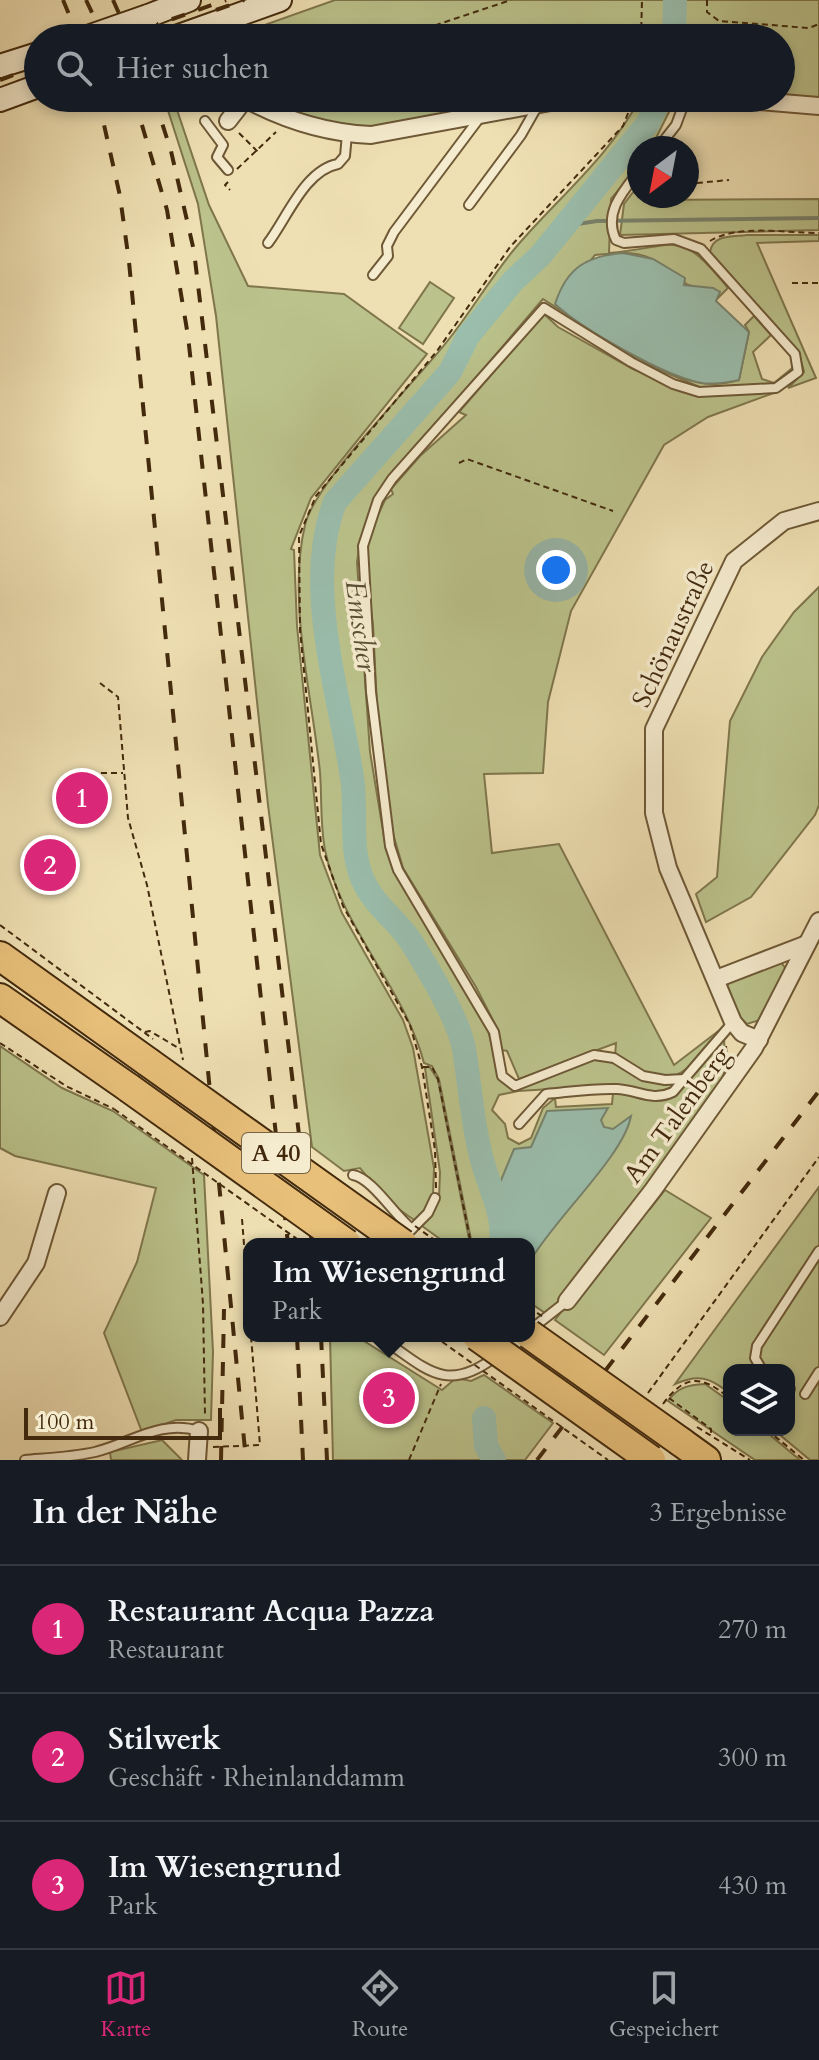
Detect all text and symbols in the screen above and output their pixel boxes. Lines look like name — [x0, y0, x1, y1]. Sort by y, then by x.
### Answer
search box — [24, 24, 795, 112]
icon: search — [52, 46, 96, 90]
text: Hier suchen — [116, 48, 269, 89]
north arrow — [627, 136, 699, 208]
your location — [536, 550, 576, 590]
street label: Schönaustraße — [624, 555, 722, 713]
water label: Emscher — [336, 578, 386, 675]
pin: 1 — [56, 768, 108, 828]
pin: 2 — [24, 835, 76, 895]
street label: Am Talenberg — [616, 1039, 739, 1190]
road number: A 40 — [242, 1133, 310, 1173]
popup — [243, 1238, 535, 1342]
text: Im Wiesengrund — [272, 1252, 506, 1293]
text: Park — [272, 1293, 322, 1328]
map controls — [723, 1364, 795, 1436]
button: layers — [723, 1364, 795, 1436]
pin: 3 — [363, 1368, 415, 1428]
scale bar — [24, 1404, 222, 1440]
text: 100 m — [36, 1407, 94, 1437]
text: In der Nähe — [32, 1489, 218, 1535]
text: 3 Ergebnisse — [650, 1495, 787, 1530]
text: Restaurant Acqua Pazza — [108, 1591, 434, 1632]
text: 1 — [51, 1612, 65, 1647]
text: 270 m — [718, 1612, 787, 1647]
text: Restaurant — [108, 1632, 224, 1667]
text: Stilwerk — [108, 1719, 221, 1760]
text: 2 — [51, 1740, 65, 1775]
text: 300 m — [718, 1740, 787, 1775]
text: Geschäft · Rheinlanddamm — [108, 1760, 405, 1795]
text: Im Wiesengrund — [108, 1847, 341, 1888]
text: 3 — [51, 1868, 65, 1903]
text: 430 m — [718, 1868, 787, 1903]
text: Park — [108, 1888, 158, 1923]
tab: Karte — [100, 1966, 151, 2044]
tab: Route — [352, 1966, 408, 2044]
tab: Gespeichert — [609, 1966, 719, 2044]

